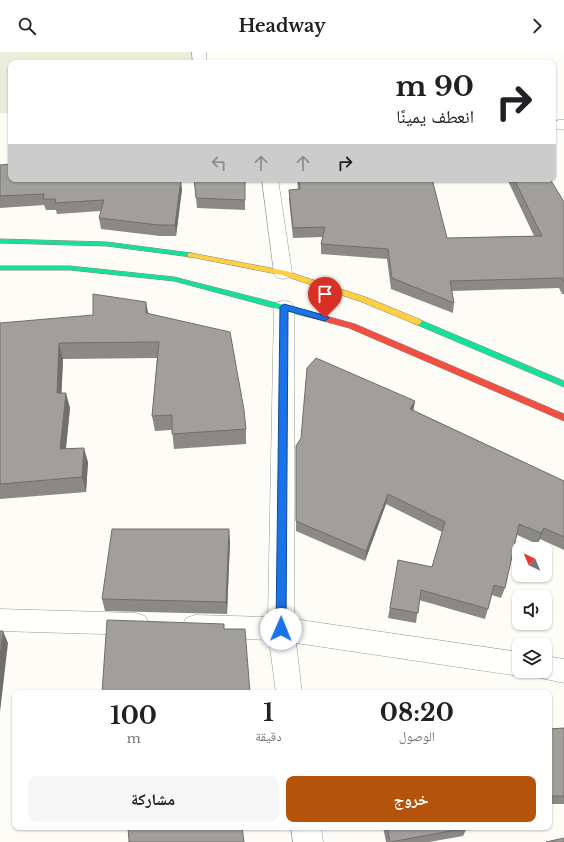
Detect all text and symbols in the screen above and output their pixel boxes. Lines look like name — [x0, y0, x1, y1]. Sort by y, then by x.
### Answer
icon: search — [16, 15, 38, 37]
text: Headway — [238, 15, 326, 37]
icon: forward — [526, 15, 548, 37]
text: 90 m — [396, 69, 474, 104]
icon: right — [488, 76, 540, 128]
text: انعطف يمينًا — [396, 106, 474, 128]
icon: left — [208, 152, 230, 174]
icon: ahead — [250, 152, 272, 174]
icon: ahead — [292, 152, 314, 174]
icon: right — [334, 152, 356, 174]
pin — [308, 277, 342, 318]
icon: arrive — [314, 283, 336, 305]
north arrow — [512, 542, 552, 582]
map controls — [512, 542, 552, 678]
button: sound — [512, 590, 552, 630]
position arrow — [260, 608, 302, 650]
button: layers — [512, 638, 552, 678]
text: 1 — [263, 698, 274, 727]
text: 08:20 — [380, 698, 454, 727]
text: 100 — [110, 701, 157, 730]
text: دقيقة — [255, 728, 282, 745]
text: الوصول — [399, 728, 435, 745]
text: m — [127, 730, 141, 747]
button: مشاركة — [28, 776, 278, 822]
button: خروج — [286, 776, 536, 822]

